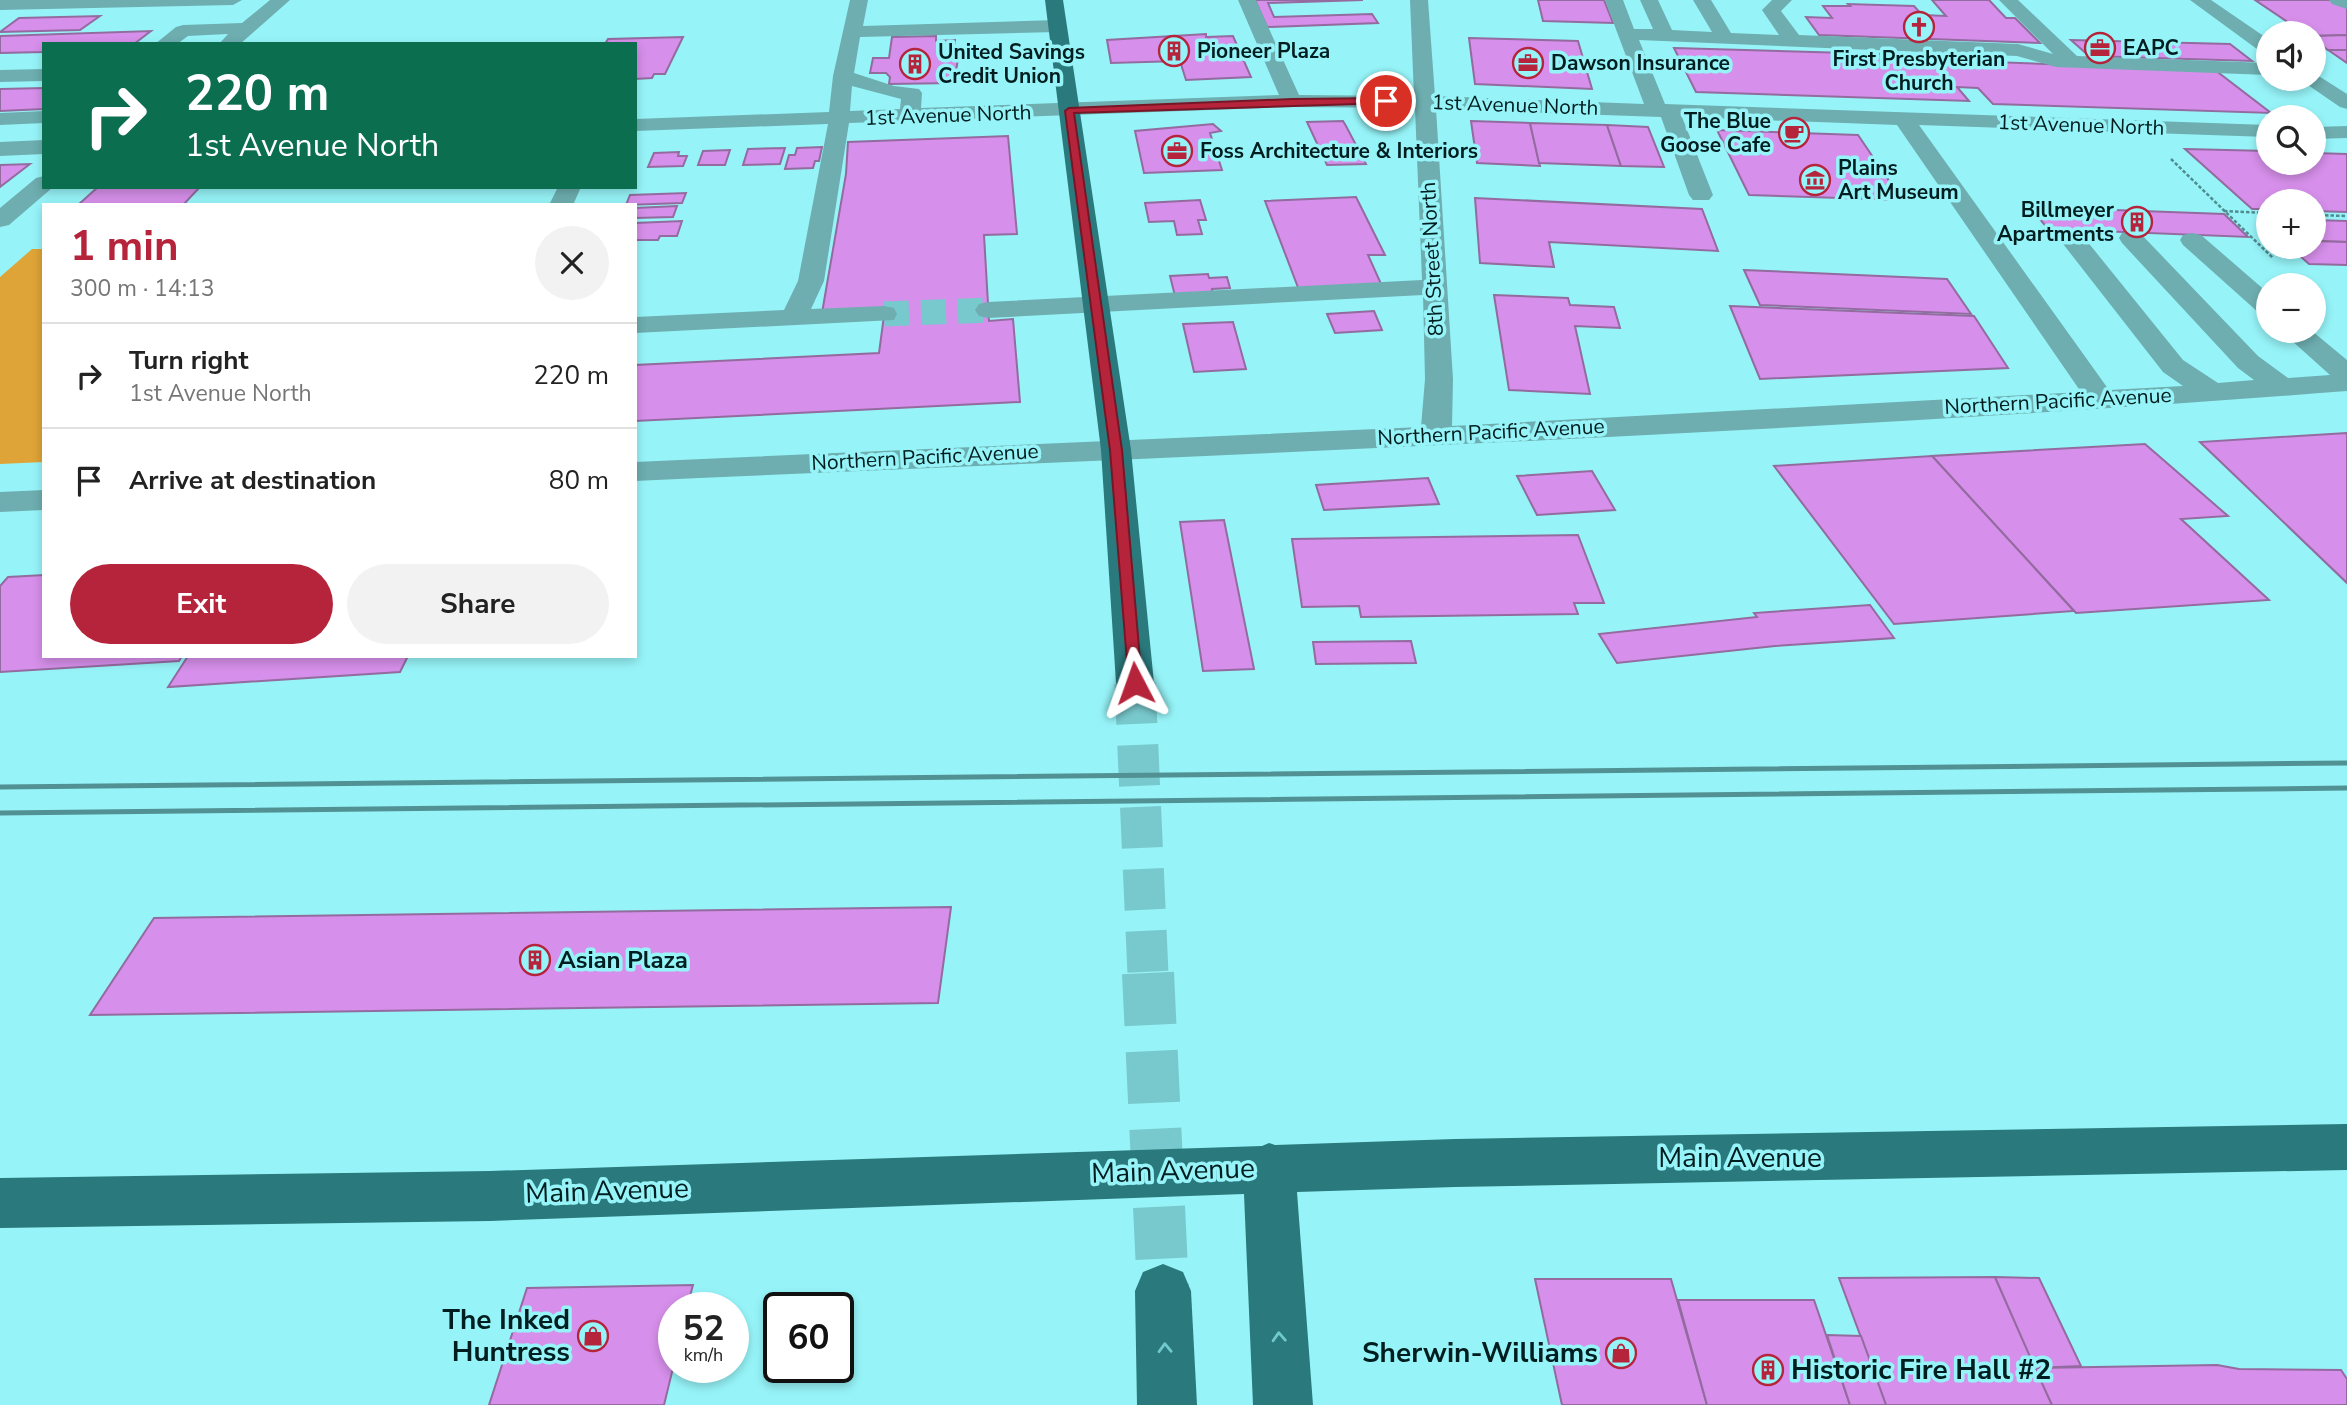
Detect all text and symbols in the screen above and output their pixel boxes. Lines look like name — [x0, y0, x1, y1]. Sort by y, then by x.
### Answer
church icon: First Presbyterian Church — [1902, 10, 1936, 44]
map controls — [2256, 21, 2326, 343]
button: sound — [2256, 21, 2326, 91]
office icon: EAPC — [2083, 31, 2117, 65]
building icon: Pioneer Plaza — [1157, 34, 1191, 68]
place label: EAPC — [2123, 34, 2179, 62]
place label: Pioneer Plaza — [1197, 37, 1330, 65]
place label: United Savings Credit Union — [938, 38, 1085, 90]
place label: First Presbyterian Church — [1833, 45, 2005, 97]
office icon: Dawson Insurance — [1511, 46, 1545, 80]
building icon: United Savings Credit Union — [898, 47, 932, 81]
place label: Dawson Insurance — [1551, 49, 1730, 77]
text: 220 m — [185, 60, 329, 127]
icon: right — [70, 70, 161, 161]
pin — [1356, 71, 1416, 131]
icon: arrive — [1367, 82, 1405, 120]
street label: 1st Avenue North — [1431, 88, 1599, 122]
street label: 1st Avenue North — [864, 98, 1032, 132]
button: search — [2256, 105, 2326, 175]
place label: The Blue Goose Cafe — [1660, 107, 1771, 159]
street label: 1st Avenue North — [1997, 108, 2165, 142]
cafe icon: The Blue Goose Cafe — [1777, 116, 1811, 150]
text: 1st Avenue North — [185, 124, 439, 167]
office icon: Foss Architecture & Interiors — [1160, 134, 1194, 168]
place label: Foss Architecture & Interiors — [1200, 137, 1478, 165]
place label: Plains Art Museum — [1838, 154, 1959, 206]
museum icon: Plains Art Museum — [1798, 163, 1832, 197]
street label: 8th Street North — [1414, 181, 1450, 337]
button: + — [2256, 189, 2326, 259]
place label: Billmeyer Apartments — [1997, 196, 2115, 248]
building icon: Billmeyer Apartments — [2120, 205, 2154, 239]
text: 1 min — [70, 218, 179, 275]
button: close — [535, 226, 609, 300]
text: 300 m · 14:13 — [70, 273, 215, 304]
button: − — [2256, 273, 2326, 343]
text: Turn right — [129, 343, 248, 378]
icon: right — [70, 357, 108, 395]
text: 220 m — [533, 358, 609, 393]
text: 1st Avenue North — [129, 378, 312, 409]
street label: Northern Pacific Avenue — [1944, 381, 2172, 421]
street label: Northern Pacific Avenue — [1377, 412, 1605, 452]
street label: Northern Pacific Avenue — [811, 437, 1039, 477]
icon: arrive — [70, 462, 108, 500]
text: Arrive at destination — [129, 463, 376, 498]
text: 80 m — [549, 463, 609, 498]
button: Exit — [70, 564, 333, 644]
button: Share — [347, 564, 609, 644]
position arrow — [1098, 646, 1172, 720]
building icon: Asian Plaza — [518, 943, 552, 977]
place label: Asian Plaza — [558, 944, 688, 976]
street label: Main Avenue — [1658, 1139, 1822, 1177]
street label: Main Avenue — [1091, 1149, 1255, 1193]
street label: Main Avenue — [525, 1169, 689, 1213]
speed limit sign: 60 — [763, 1292, 854, 1383]
place label: The Inked Huntress — [443, 1301, 570, 1371]
text: 52 — [682, 1305, 725, 1352]
shop icon: The Inked Huntress — [576, 1319, 610, 1353]
one-way arrow — [1272, 1331, 1287, 1342]
place label: Sherwin-Williams — [1362, 1334, 1598, 1372]
shop icon: Sherwin-Williams — [1604, 1336, 1638, 1370]
one-way arrow — [1158, 1342, 1173, 1353]
text: km/h — [684, 1343, 723, 1367]
place label: Historic Fire Hall #2 — [1791, 1351, 2051, 1389]
building icon: Historic Fire Hall #2 — [1751, 1353, 1785, 1387]

